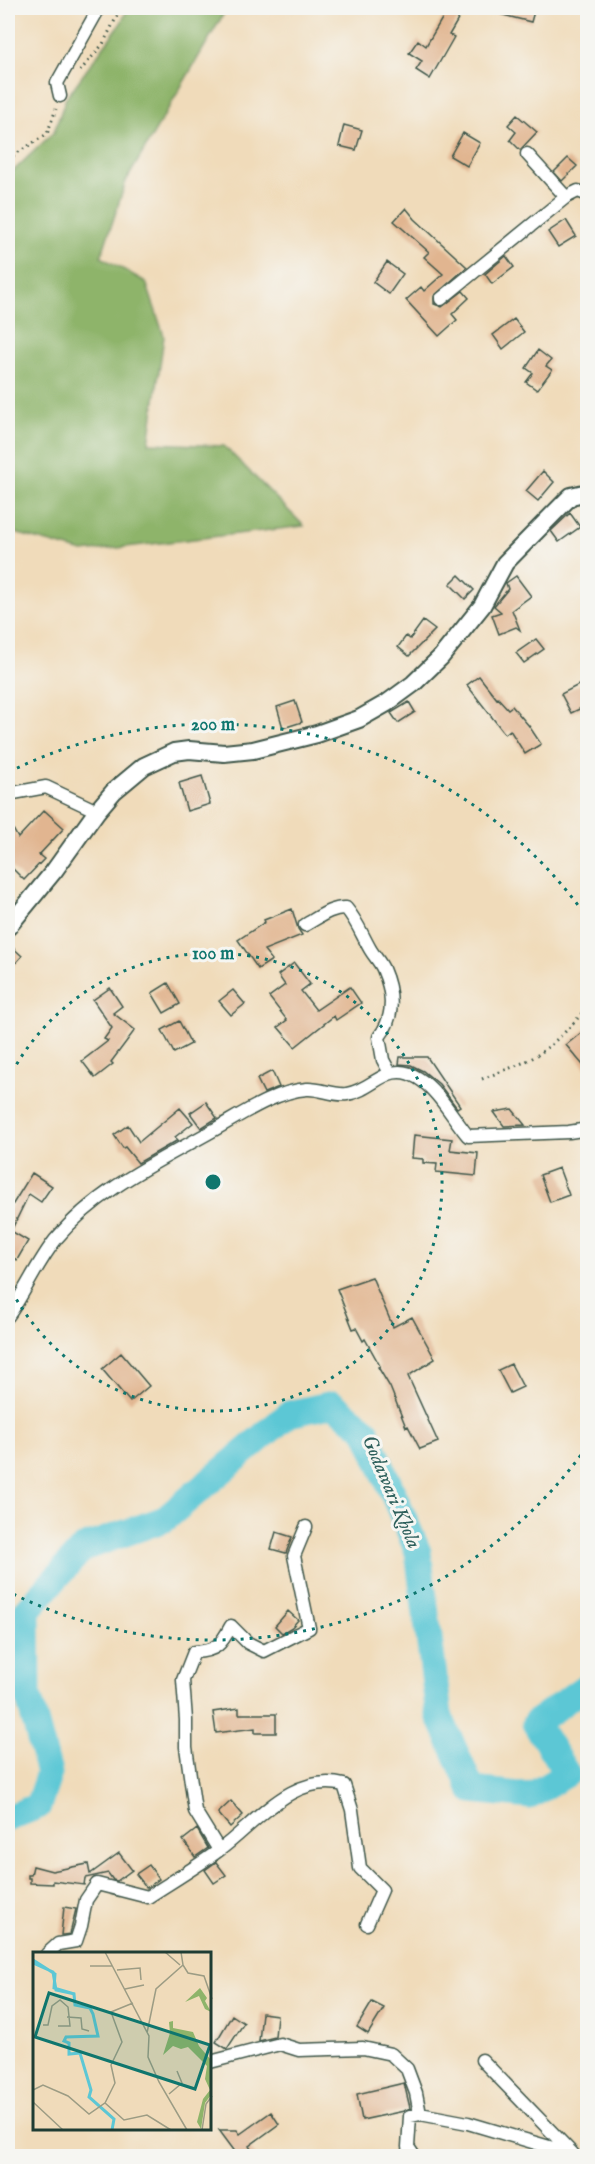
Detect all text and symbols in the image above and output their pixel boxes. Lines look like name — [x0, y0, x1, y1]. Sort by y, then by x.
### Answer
text: 200 m — [191, 714, 235, 737]
text: 100 m — [192, 943, 234, 966]
centre of rings — [203, 1172, 223, 1192]
water label: Godawari Khola — [356, 1431, 426, 1553]
inset map — [33, 1952, 212, 2131]

